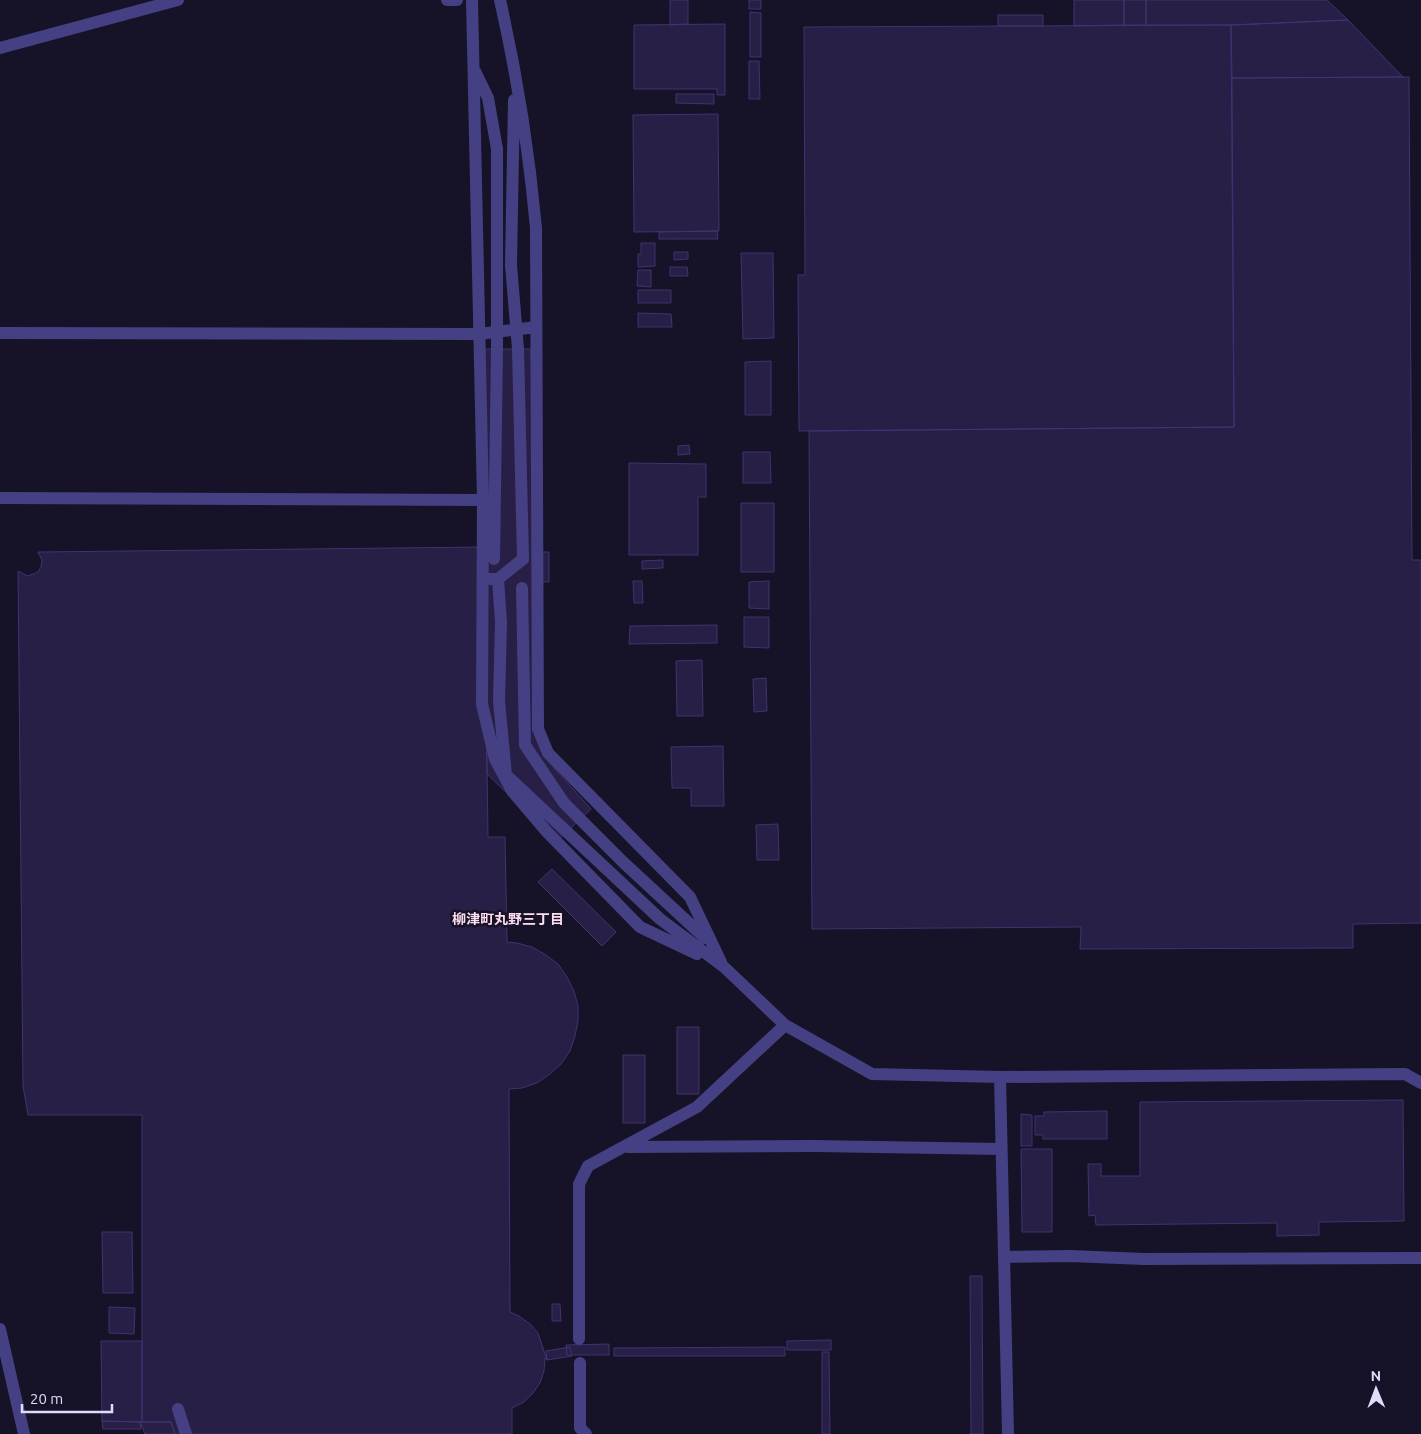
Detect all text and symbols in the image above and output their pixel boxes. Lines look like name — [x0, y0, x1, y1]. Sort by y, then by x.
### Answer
district label: 柳津町丸野三丁目 — [452, 911, 564, 927]
north arrow — [1351, 1364, 1401, 1414]
text: N — [1370, 1368, 1381, 1384]
scale bar — [22, 1382, 112, 1414]
text: 20 m — [30, 1390, 63, 1407]

